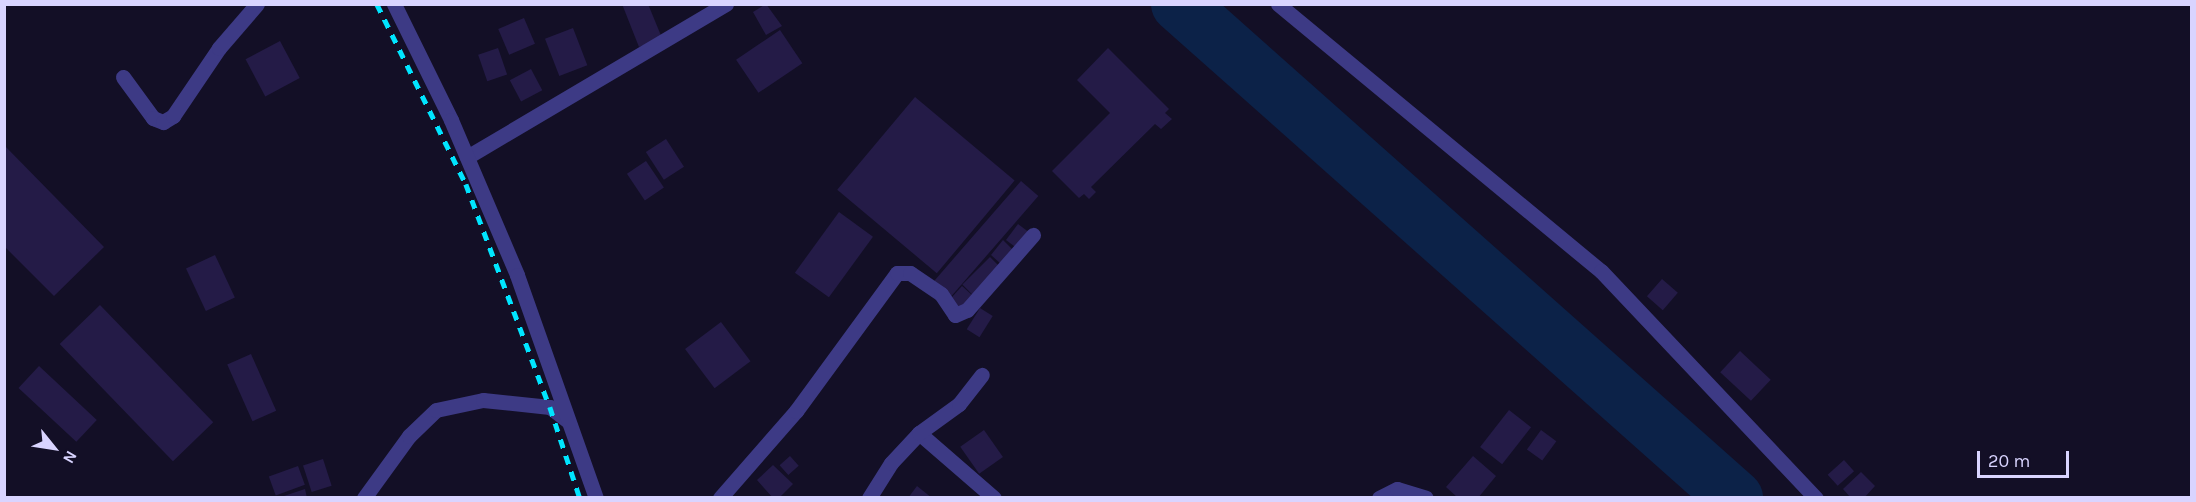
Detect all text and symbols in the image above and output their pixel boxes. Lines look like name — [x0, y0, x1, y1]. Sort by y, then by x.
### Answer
north arrow — [24, 418, 84, 478]
scale bar — [1980, 439, 2072, 477]
text: N — [59, 448, 81, 467]
text: 20 m — [1988, 450, 2030, 472]

